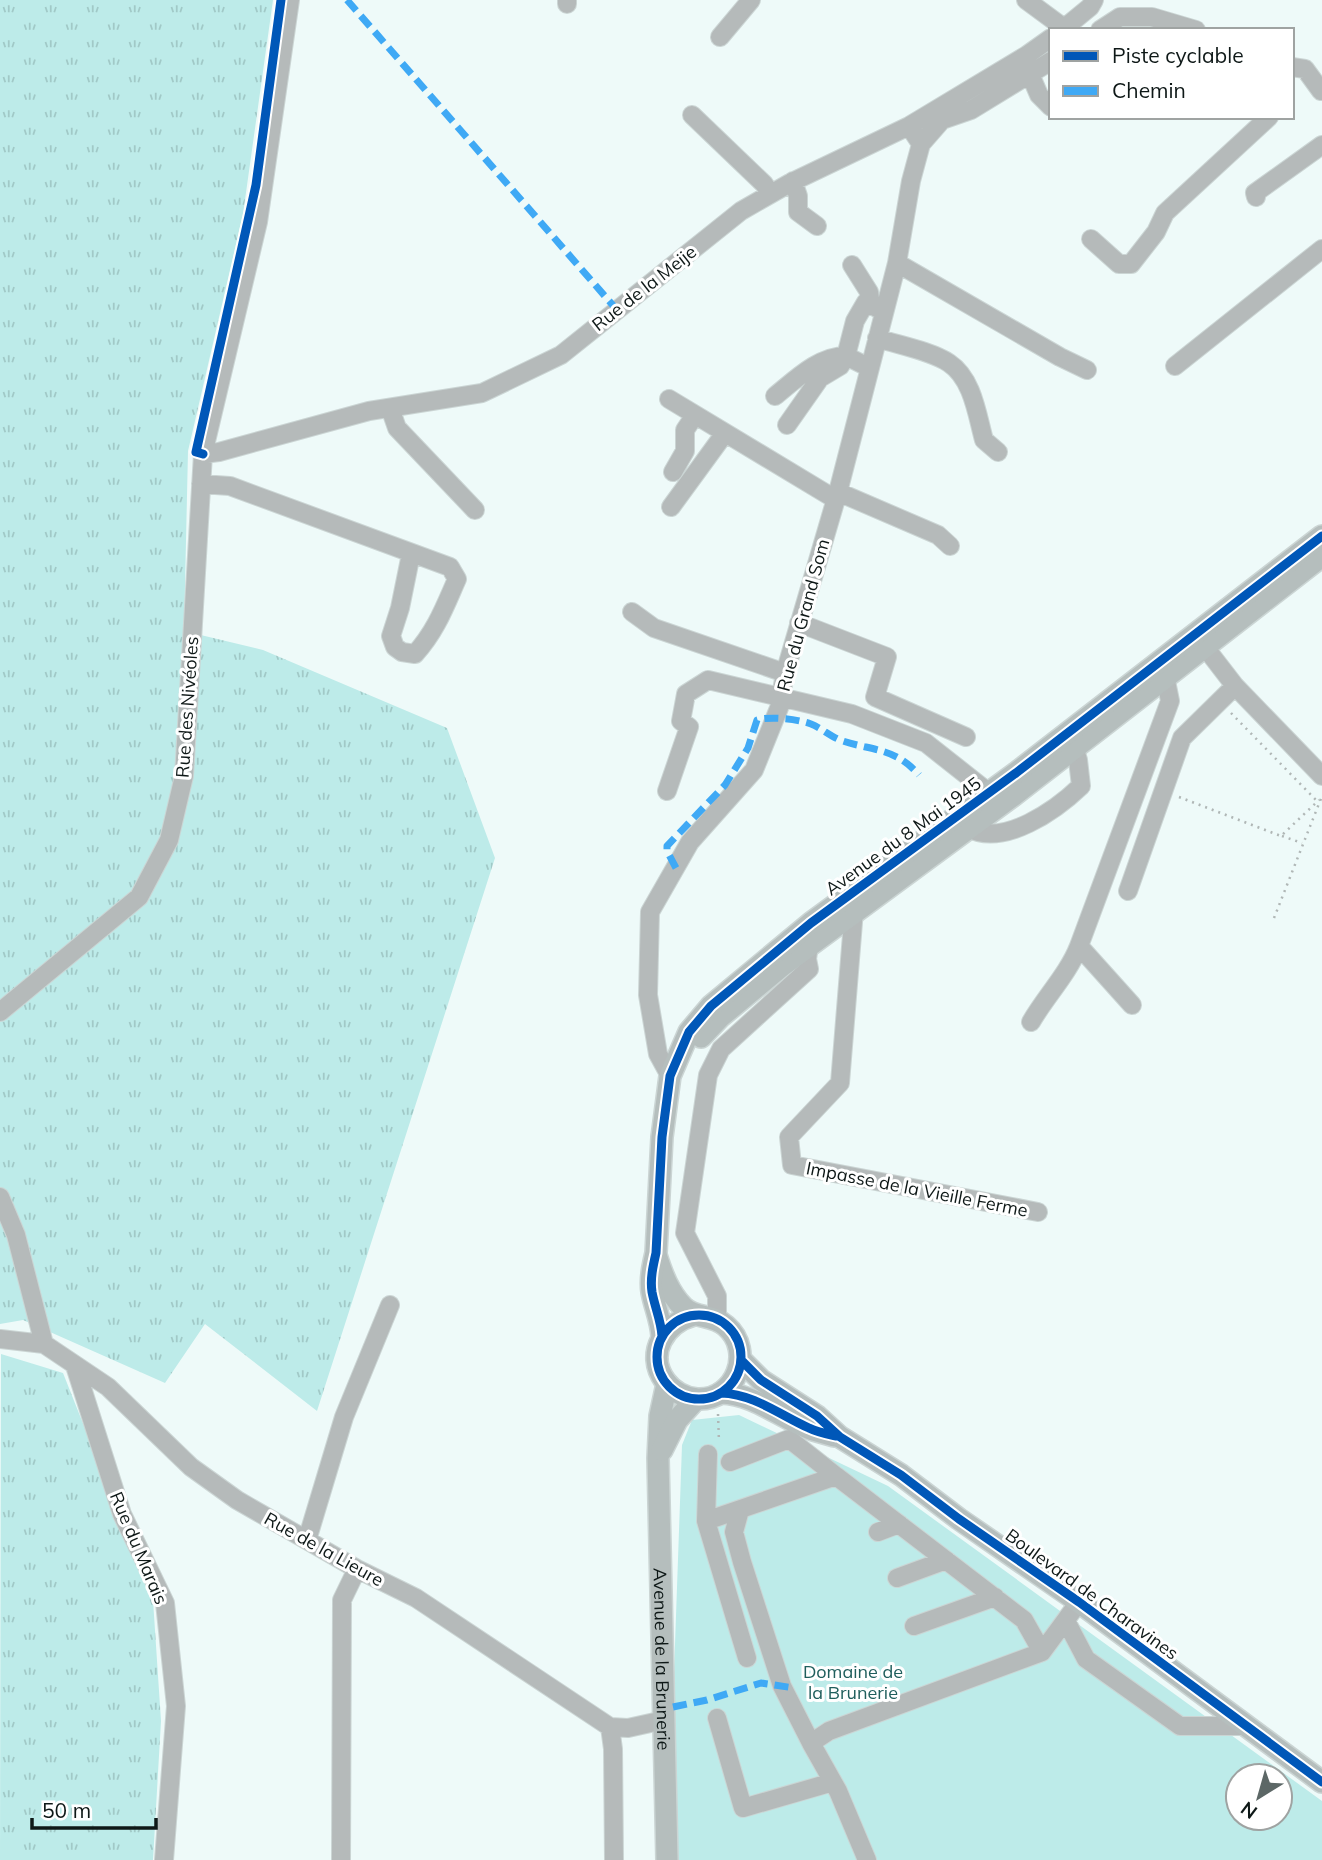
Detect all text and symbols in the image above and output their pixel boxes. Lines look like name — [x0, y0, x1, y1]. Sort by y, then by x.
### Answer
legend — [1049, 28, 1294, 119]
text: Piste cyclable — [1112, 42, 1244, 68]
text: Chemin — [1112, 77, 1186, 103]
street label: Rue de la Meije — [587, 240, 701, 336]
street label: Rue du Grand Som — [772, 536, 834, 694]
street label: Rue des Nivéoles — [171, 635, 203, 779]
street label: Avenue du 8 Mai 1945 — [821, 772, 986, 900]
street label: Impasse de la Vieille Ferme — [804, 1156, 1030, 1222]
street label: Rue du Marais — [105, 1488, 173, 1608]
street label: Rue de la Lieure — [260, 1507, 388, 1591]
street label: Boulevard de Charavines — [1001, 1524, 1183, 1665]
street label: Avenue de la Brunerie — [649, 1568, 676, 1751]
park label: Domaine de la Brunerie — [803, 1660, 903, 1704]
north arrow — [1224, 1762, 1294, 1832]
scale bar — [32, 1786, 156, 1830]
text: 50 m — [42, 1797, 91, 1823]
text: N — [1236, 1797, 1262, 1824]

